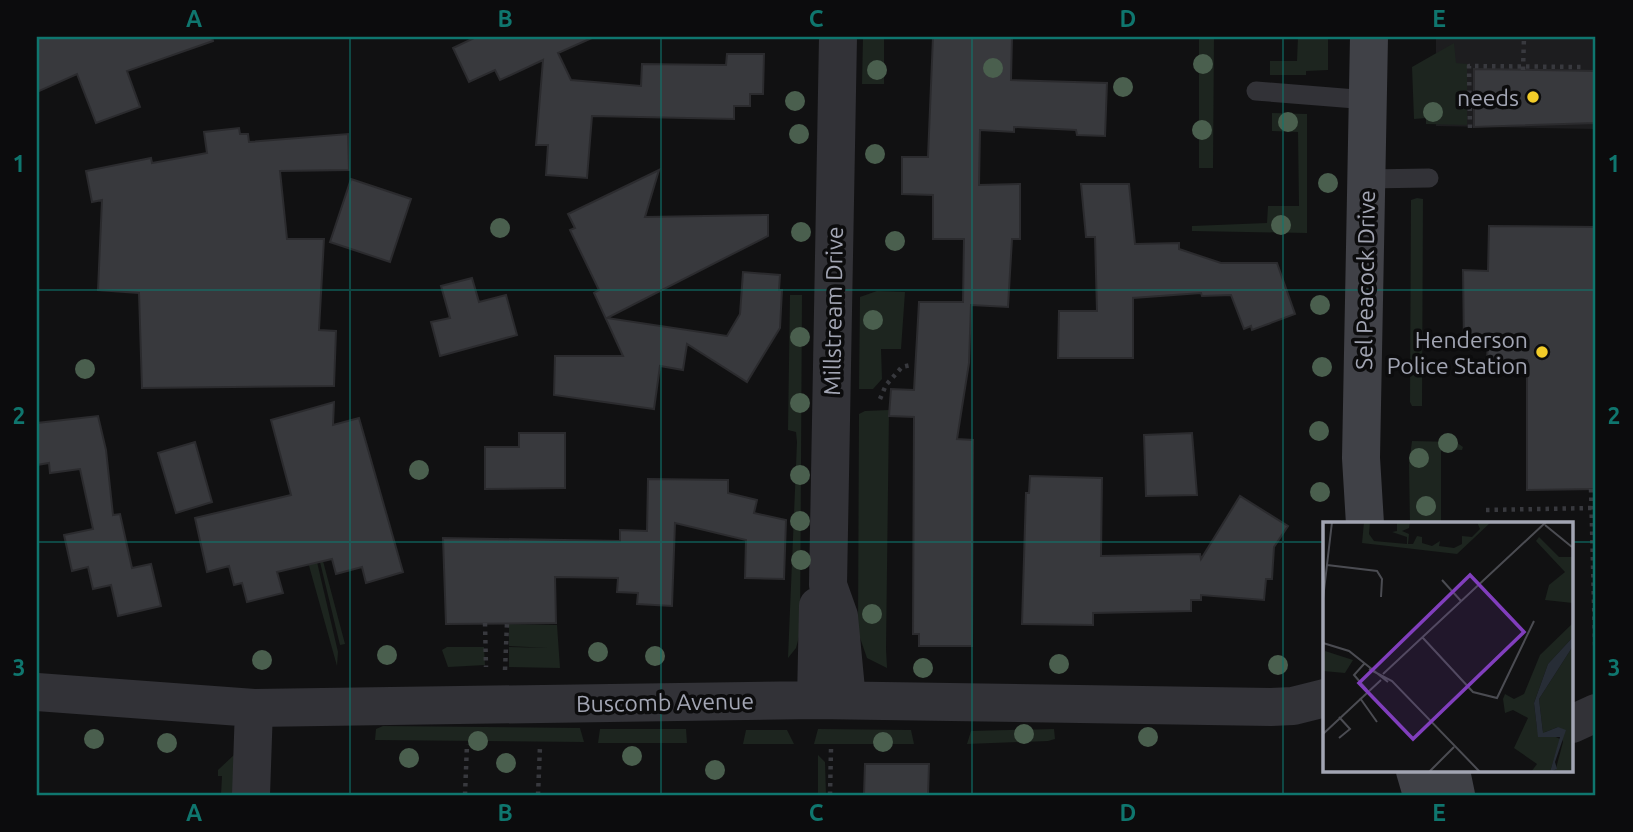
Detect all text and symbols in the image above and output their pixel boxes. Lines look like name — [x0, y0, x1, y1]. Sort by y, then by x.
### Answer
text: A — [186, 6, 202, 31]
text: B — [497, 6, 513, 31]
text: C — [809, 6, 824, 31]
text: D — [1120, 6, 1136, 31]
text: E — [1432, 6, 1446, 31]
place label: needs — [1457, 85, 1519, 110]
marker: needs — [1525, 89, 1541, 105]
text: 1 — [13, 151, 25, 176]
text: 1 — [1608, 151, 1620, 176]
street label: Sel Peacock Drive — [1351, 190, 1379, 370]
street label: Millstream Drive — [819, 226, 847, 396]
place label: Henderson Police Station — [1387, 327, 1528, 378]
marker: Henderson Police Station — [1534, 344, 1550, 360]
text: 2 — [13, 403, 25, 428]
text: 2 — [1608, 403, 1620, 428]
inset map — [1323, 522, 1574, 772]
text: 3 — [13, 655, 25, 680]
text: 3 — [1608, 655, 1620, 680]
street label: Buscomb Avenue — [576, 688, 754, 716]
text: A — [186, 800, 202, 825]
text: B — [497, 800, 513, 825]
text: C — [809, 800, 824, 825]
text: D — [1120, 800, 1136, 825]
text: E — [1432, 800, 1446, 825]

